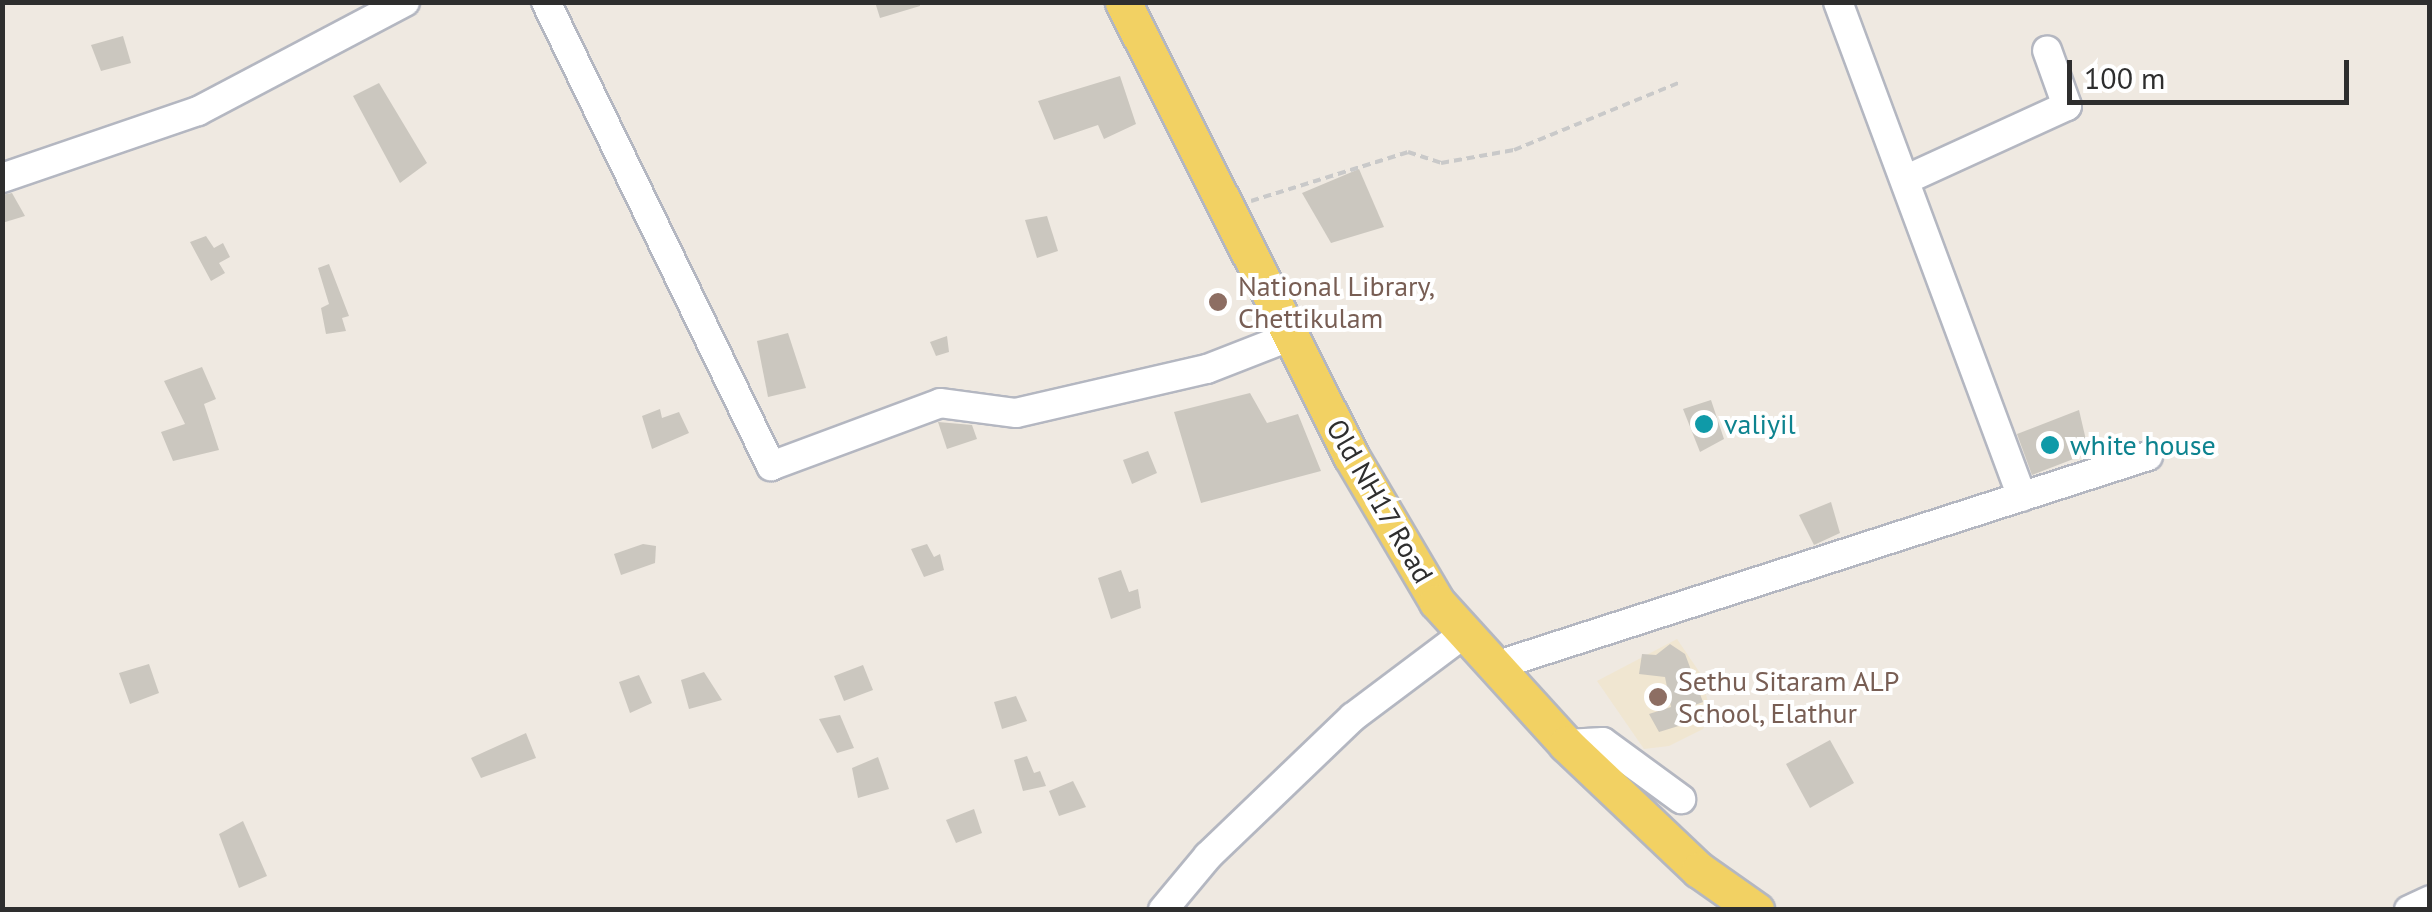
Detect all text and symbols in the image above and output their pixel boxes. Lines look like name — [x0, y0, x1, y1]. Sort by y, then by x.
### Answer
scale bar — [2072, 40, 2354, 102]
text: 100 m — [2084, 58, 2165, 97]
place label: National Library, Chettikulam — [1238, 269, 1435, 335]
marker: National Library, Chettikulam — [1207, 291, 1229, 313]
place label: valiyil — [1724, 407, 1796, 441]
street label: Old NH17 Road — [1319, 413, 1441, 589]
marker: valiyil — [1693, 413, 1715, 435]
place label: white house — [2070, 428, 2216, 462]
marker: white house — [2039, 434, 2061, 456]
place label: Sethu Sitaram ALP School, Elathur — [1678, 664, 1900, 730]
marker: Sethu Sitaram ALP School, Elathur — [1647, 686, 1669, 708]

